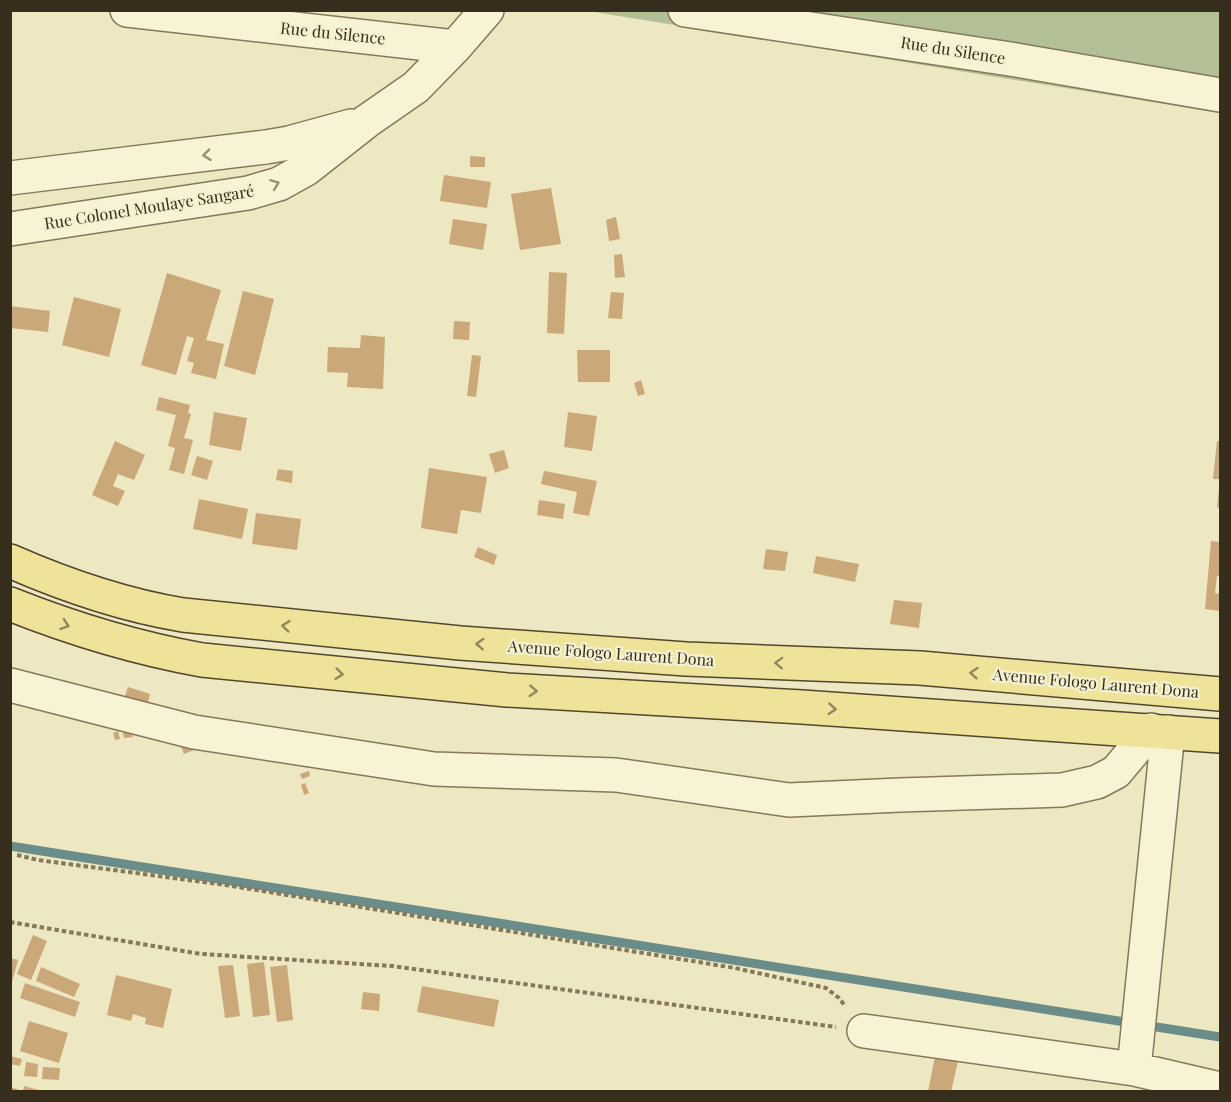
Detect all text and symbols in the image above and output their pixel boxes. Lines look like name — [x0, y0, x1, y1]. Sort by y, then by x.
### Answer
street label: Rue du Silence — [279, 17, 387, 48]
street label: Rue du Silence — [899, 31, 1007, 68]
one-way arrow — [203, 148, 212, 160]
one-way arrow — [269, 179, 280, 192]
street label: Rue Colonel Moulaye Sangaré — [43, 180, 255, 233]
one-way arrow — [59, 618, 70, 631]
one-way arrow — [281, 620, 290, 633]
street label: Avenue Fologo Laurent Dona — [506, 635, 715, 670]
one-way arrow — [475, 638, 484, 651]
one-way arrow — [775, 657, 784, 669]
street label: Avenue Fologo Laurent Dona — [991, 663, 1200, 702]
one-way arrow — [334, 667, 343, 680]
one-way arrow — [969, 667, 978, 680]
one-way arrow — [528, 685, 537, 698]
one-way arrow — [828, 702, 837, 715]

